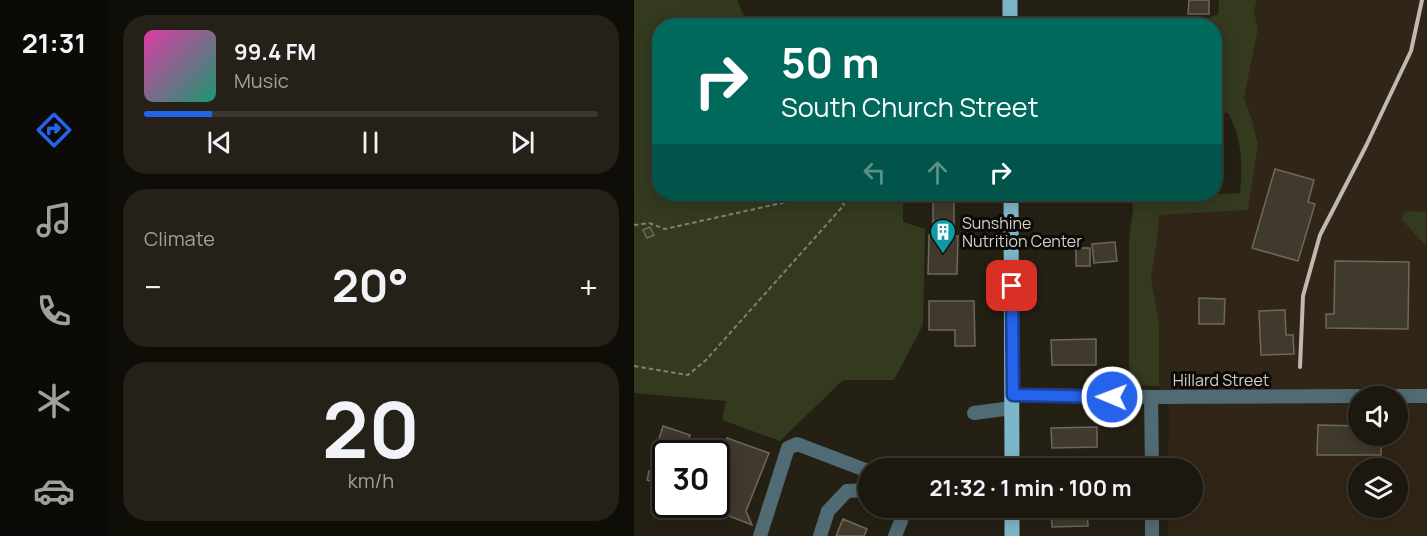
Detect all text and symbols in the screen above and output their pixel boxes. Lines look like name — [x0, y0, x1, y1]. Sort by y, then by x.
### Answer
text: 21:31 — [22, 24, 86, 61]
text: 50 m — [781, 33, 879, 91]
text: 99.4 FM — [234, 37, 316, 67]
icon: right — [682, 42, 760, 120]
text: Music — [234, 67, 289, 94]
text: South Church Street — [781, 88, 1038, 125]
icon: directions — [33, 109, 75, 151]
icon: previous — [203, 126, 236, 159]
icon: pause — [354, 126, 387, 159]
icon: next — [506, 126, 539, 159]
icon: left — [858, 156, 891, 189]
icon: ahead — [921, 156, 954, 189]
icon: right — [984, 156, 1017, 189]
icon: music — [33, 199, 75, 241]
place label: Sunshine Nutrition Center — [962, 212, 1082, 252]
building icon: Sunshine Nutrition Center — [928, 217, 958, 255]
text: Climate — [144, 225, 215, 252]
text: 20° — [332, 254, 409, 316]
pin — [986, 260, 1037, 311]
text: − — [144, 264, 162, 309]
text: + — [579, 264, 598, 309]
icon: arrive — [995, 269, 1028, 302]
icon: phone — [33, 290, 75, 332]
position arrow — [1080, 365, 1144, 429]
street label: Hillard Street — [1173, 369, 1269, 391]
text: 20 — [322, 375, 420, 481]
icon: climate — [33, 380, 75, 422]
map controls — [1348, 386, 1408, 518]
button: sound — [1348, 386, 1408, 446]
speed limit sign: 30 — [652, 440, 730, 518]
button: layers — [1348, 458, 1408, 518]
text: km/h — [348, 467, 394, 494]
icon: car — [33, 470, 75, 512]
text: 21:32 · 1 min · 100 m — [929, 473, 1132, 503]

